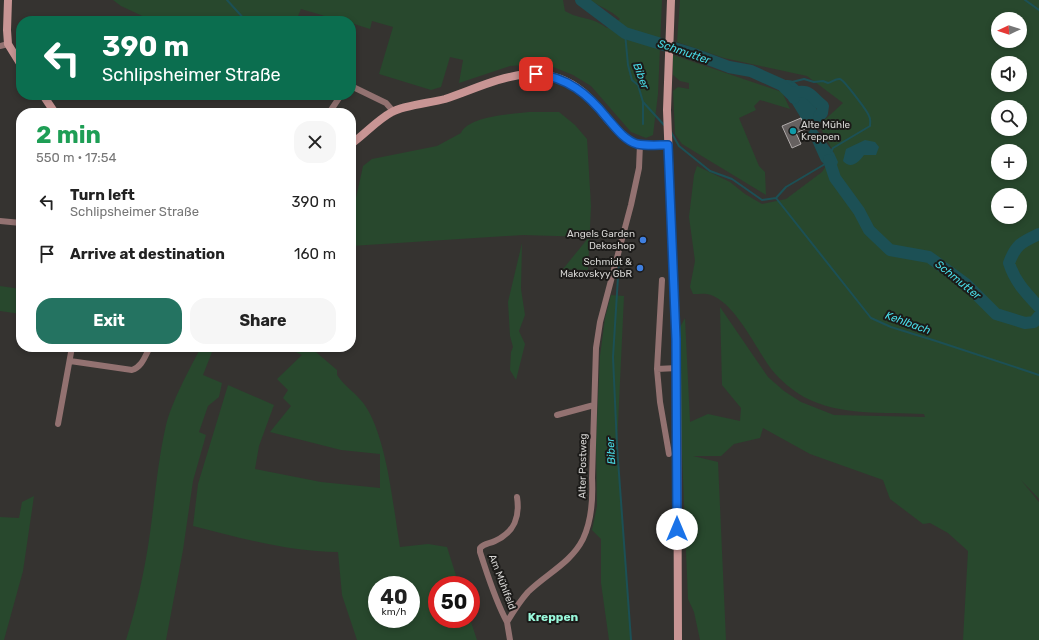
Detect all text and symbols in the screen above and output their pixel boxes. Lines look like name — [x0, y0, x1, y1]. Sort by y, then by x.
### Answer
north arrow — [991, 12, 1027, 48]
map controls — [991, 12, 1027, 224]
text: 390 m — [102, 30, 189, 63]
icon: left — [36, 32, 88, 84]
water label: Schmutter — [656, 37, 713, 67]
button: sound — [991, 56, 1027, 92]
pin — [519, 57, 553, 91]
water label: Biber — [630, 61, 652, 92]
icon: arrive — [525, 63, 547, 85]
text: Schlipsheimer Straße — [102, 64, 281, 86]
button: search — [991, 100, 1027, 136]
place label: Alte Mühle Kreppen — [801, 119, 851, 143]
text: 2 min — [36, 121, 101, 149]
button: close — [294, 121, 336, 163]
marker: Alte Mühle Kreppen — [788, 126, 798, 136]
button: + — [991, 144, 1027, 180]
text: 550 m · 17:54 — [36, 150, 116, 165]
text: Turn left — [70, 186, 135, 204]
button: − — [991, 188, 1027, 224]
icon: left — [36, 191, 58, 213]
text: 390 m — [292, 193, 336, 211]
text: Schlipsheimer Straße — [70, 204, 199, 219]
place label: Angels Garden Dekoshop — [567, 228, 635, 252]
marker: Angels Garden Dekoshop — [638, 235, 648, 245]
icon: arrive — [36, 243, 58, 265]
text: Arrive at destination — [70, 245, 225, 263]
text: 160 m — [294, 245, 336, 263]
place label: Schmidt & Makovskyy GbR — [560, 256, 632, 280]
water label: Schmutter — [933, 258, 984, 303]
marker: Schmidt & Makovskyy GbR — [635, 263, 645, 273]
button: Exit — [36, 298, 182, 344]
button: Share — [190, 298, 336, 344]
water label: Kehlbach — [884, 309, 933, 337]
street label: Alter Postweg — [576, 433, 590, 499]
water label: Biber — [604, 436, 618, 465]
position arrow — [656, 508, 698, 550]
street label: Am Mühlfeld — [486, 553, 518, 611]
speed limit sign: 50 — [428, 576, 480, 628]
text: 40 — [380, 585, 408, 609]
text: km/h — [382, 606, 406, 618]
district label: Kreppen — [528, 610, 579, 624]

